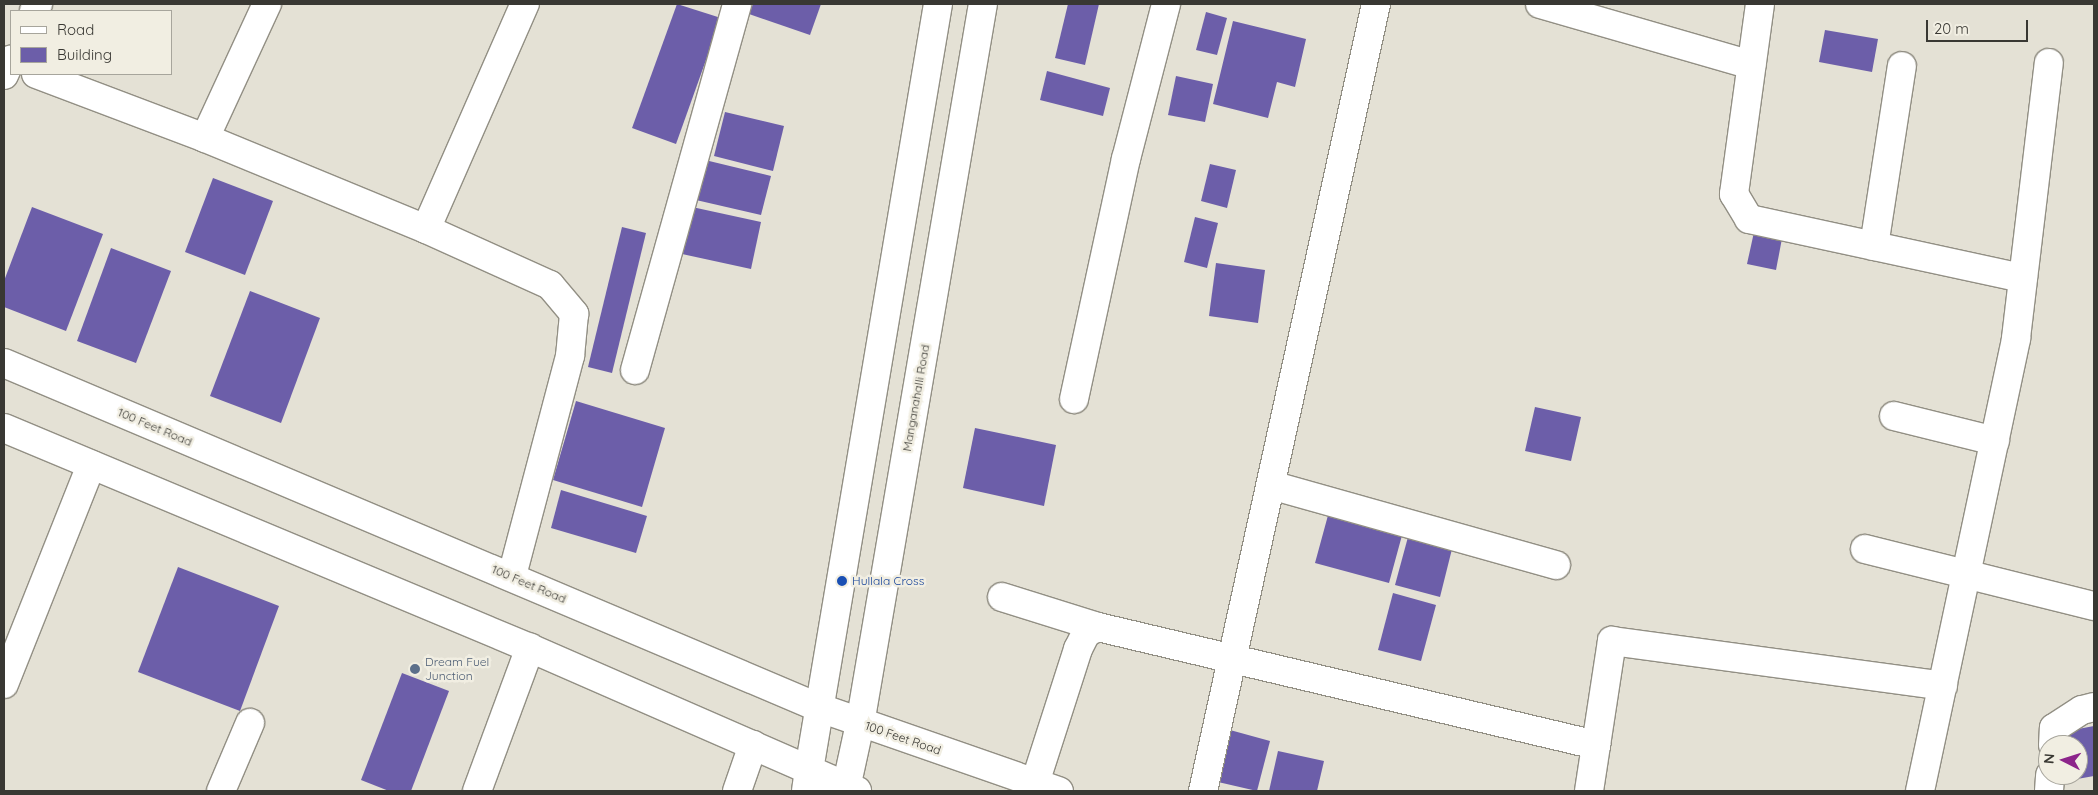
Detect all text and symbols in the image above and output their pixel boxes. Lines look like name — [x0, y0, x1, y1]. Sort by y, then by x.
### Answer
legend — [10, 10, 172, 75]
scale bar — [1928, 10, 2030, 42]
text: 20 m — [1934, 19, 1969, 38]
text: Road — [57, 20, 94, 39]
text: Building — [57, 45, 112, 64]
street label: Manganahalli Road — [900, 343, 932, 453]
street label: 100 Feet Road — [116, 405, 194, 449]
street label: 100 Feet Road — [490, 562, 568, 606]
place label: Hullala Cross — [852, 574, 924, 588]
marker: Hullala Cross — [836, 575, 848, 587]
place label: Dream Fuel Junction — [425, 655, 489, 683]
marker: Dream Fuel Junction — [409, 663, 421, 675]
street label: 100 Feet Road — [863, 718, 943, 758]
north arrow — [2038, 735, 2088, 785]
text: N — [2040, 753, 2058, 765]

